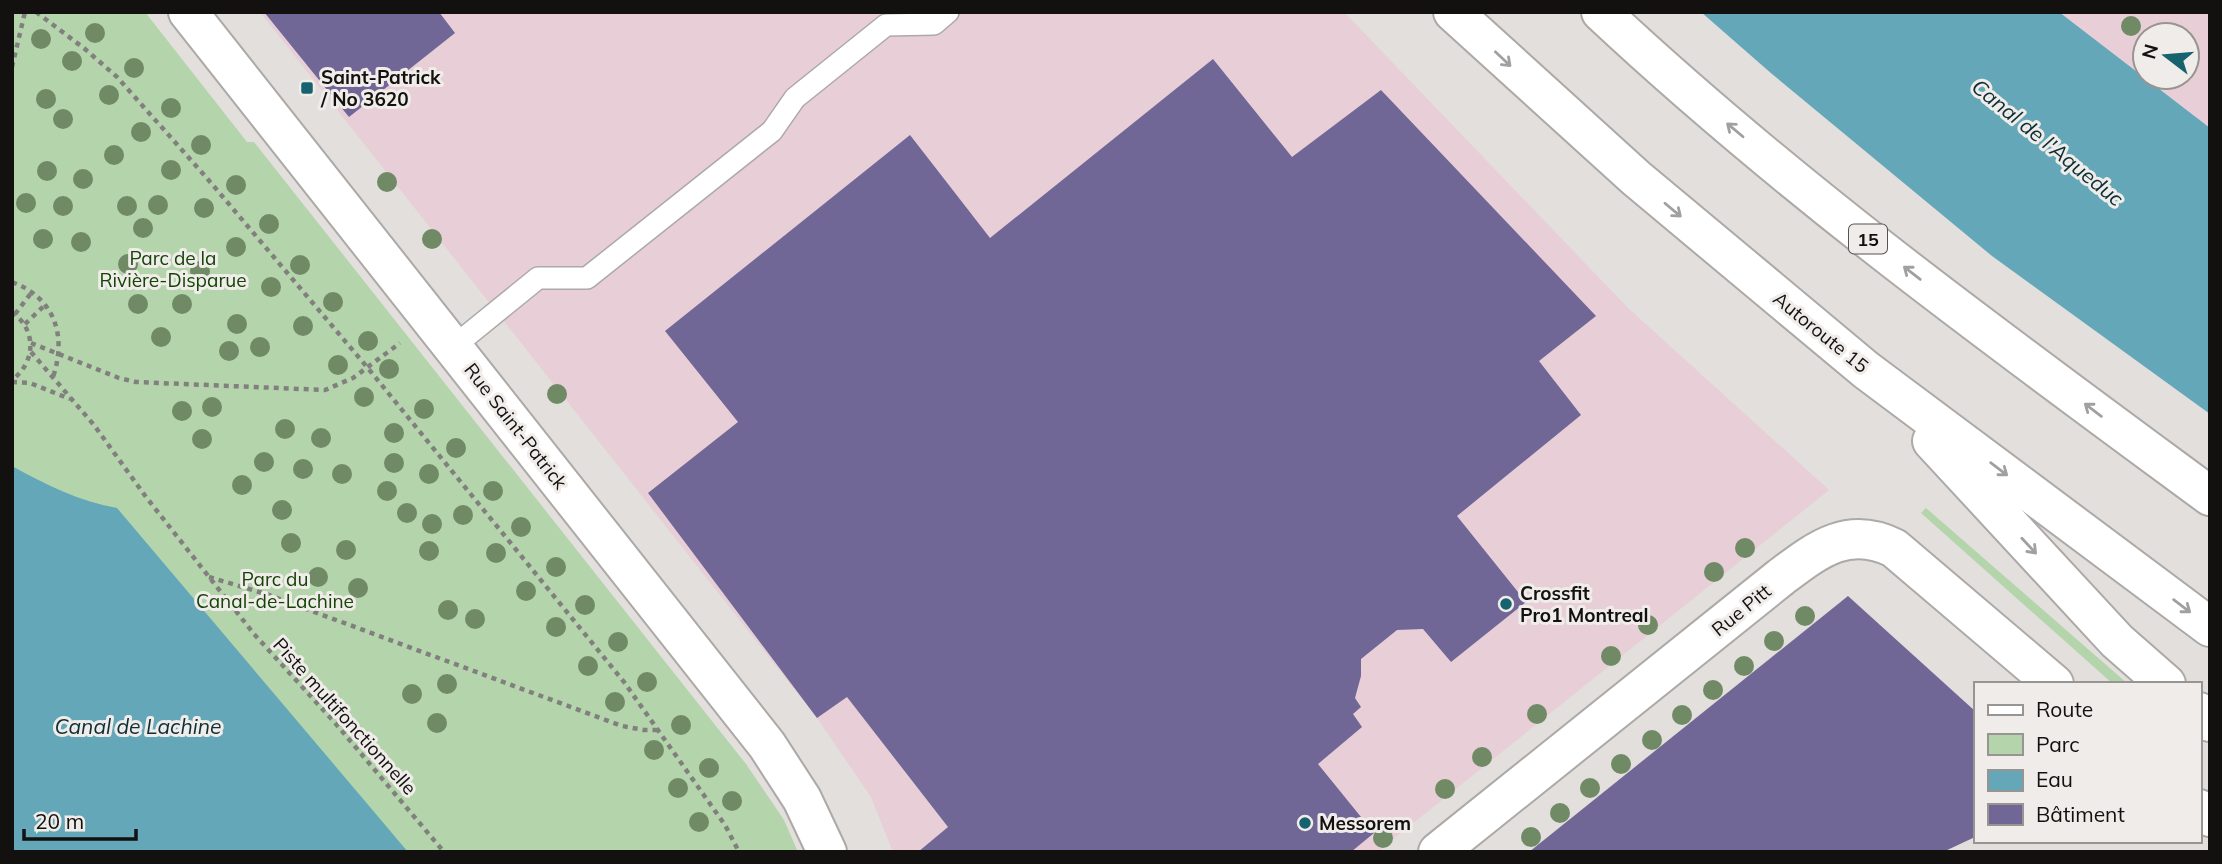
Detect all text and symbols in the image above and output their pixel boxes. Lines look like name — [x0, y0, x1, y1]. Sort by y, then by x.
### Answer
north arrow — [2131, 21, 2201, 91]
text: N — [2136, 41, 2163, 62]
one-way arrow — [1494, 51, 1512, 67]
place label: Saint-Patrick / No 3620 — [320, 65, 441, 111]
water label: Canal de l'Aqueduc — [1967, 73, 2130, 212]
marker: Saint-Patrick / No 3620 — [299, 80, 315, 96]
one-way arrow — [1726, 122, 1744, 138]
one-way arrow — [1664, 202, 1682, 218]
road number: 15 — [1849, 225, 1887, 254]
park label: Parc de la Rivière-Disparue — [99, 246, 247, 292]
one-way arrow — [1903, 265, 1922, 280]
street label: Autoroute 15 — [1769, 286, 1873, 378]
street label: Rue Saint-Patrick — [459, 358, 573, 494]
one-way arrow — [2085, 402, 2103, 417]
one-way arrow — [1990, 462, 2008, 477]
one-way arrow — [2021, 537, 2037, 555]
park label: Parc du Canal-de-Lachine — [196, 567, 354, 613]
street label: Rue Pitt — [1706, 579, 1776, 641]
place label: Crossfit Pro1 Montreal — [1520, 581, 1649, 627]
marker: Crossfit Pro1 Montreal — [1498, 596, 1514, 612]
one-way arrow — [2172, 598, 2190, 613]
street label: Piste multifonctionnelle — [268, 633, 422, 799]
legend — [1974, 682, 2201, 843]
text: Route — [2036, 696, 2093, 722]
water label: Canal de Lachine — [55, 713, 221, 739]
text: Parc — [2036, 731, 2080, 757]
text: Eau — [2036, 766, 2073, 792]
scale bar — [24, 798, 136, 842]
text: Bâtiment — [2036, 801, 2125, 827]
text: 20 m — [35, 808, 84, 834]
place label: Messorem — [1319, 811, 1411, 835]
marker: Messorem — [1297, 815, 1313, 831]

